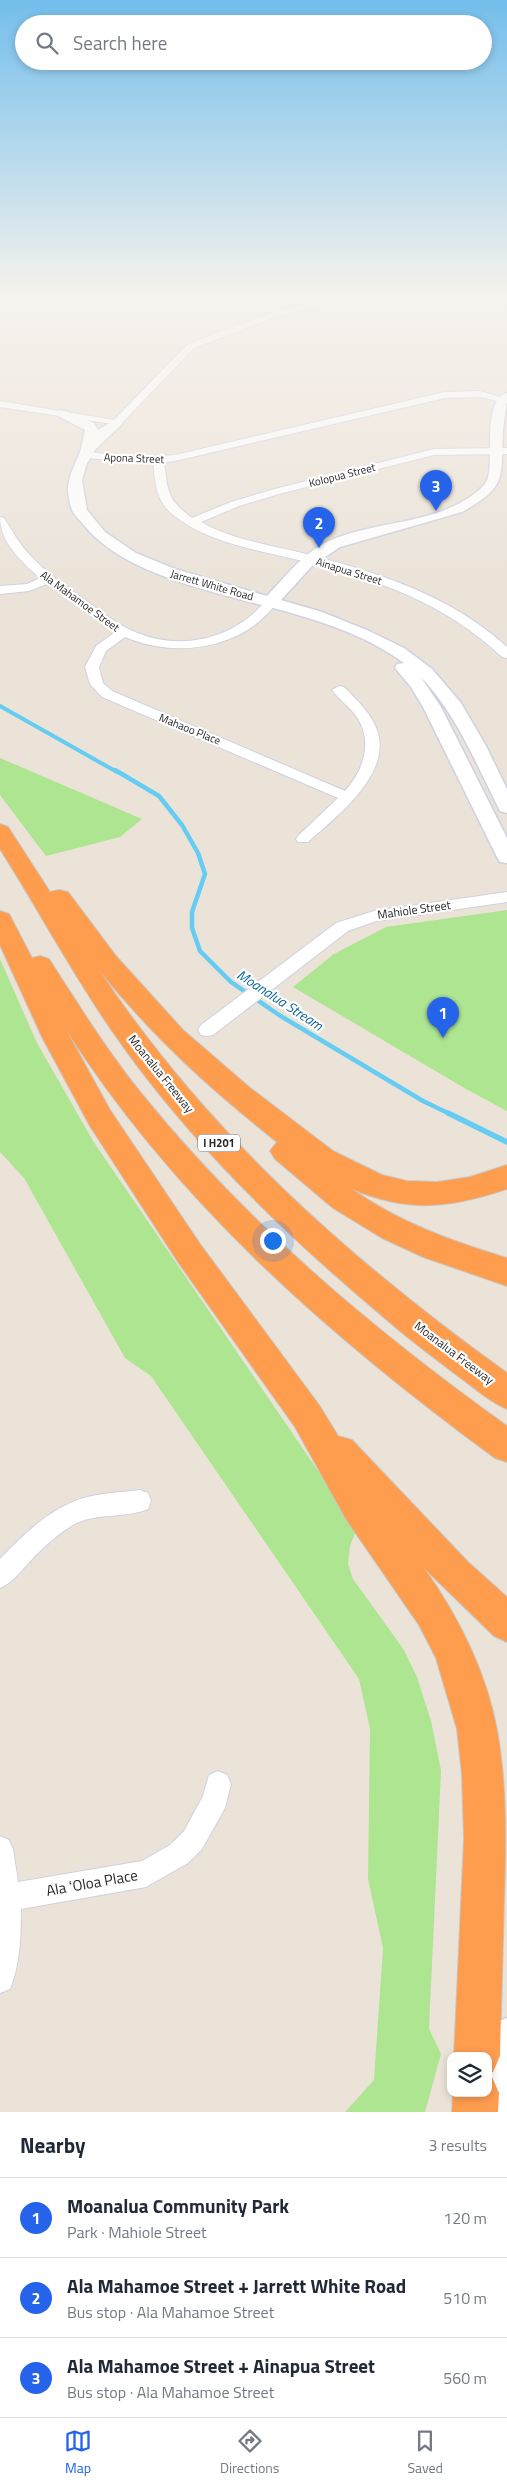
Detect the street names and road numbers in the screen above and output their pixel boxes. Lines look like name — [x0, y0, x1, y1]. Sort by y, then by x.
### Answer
street label: Apona Street — [104, 449, 165, 467]
street label: Kolopua Street — [307, 459, 377, 491]
street label: Ainapua Street — [314, 553, 384, 589]
street label: Jarrett White Road — [169, 566, 256, 605]
street label: Ala Mahamoe Street — [37, 567, 123, 635]
street label: Mahaoo Place — [157, 709, 224, 749]
street label: Mahiole Street — [376, 895, 453, 924]
street label: Moanalua Freeway — [124, 1031, 199, 1117]
road number: I H201 — [198, 1134, 240, 1152]
street label: Moanalua Freeway — [410, 1316, 498, 1389]
street label: Ala ʻOloa Place — [44, 1863, 139, 1902]

